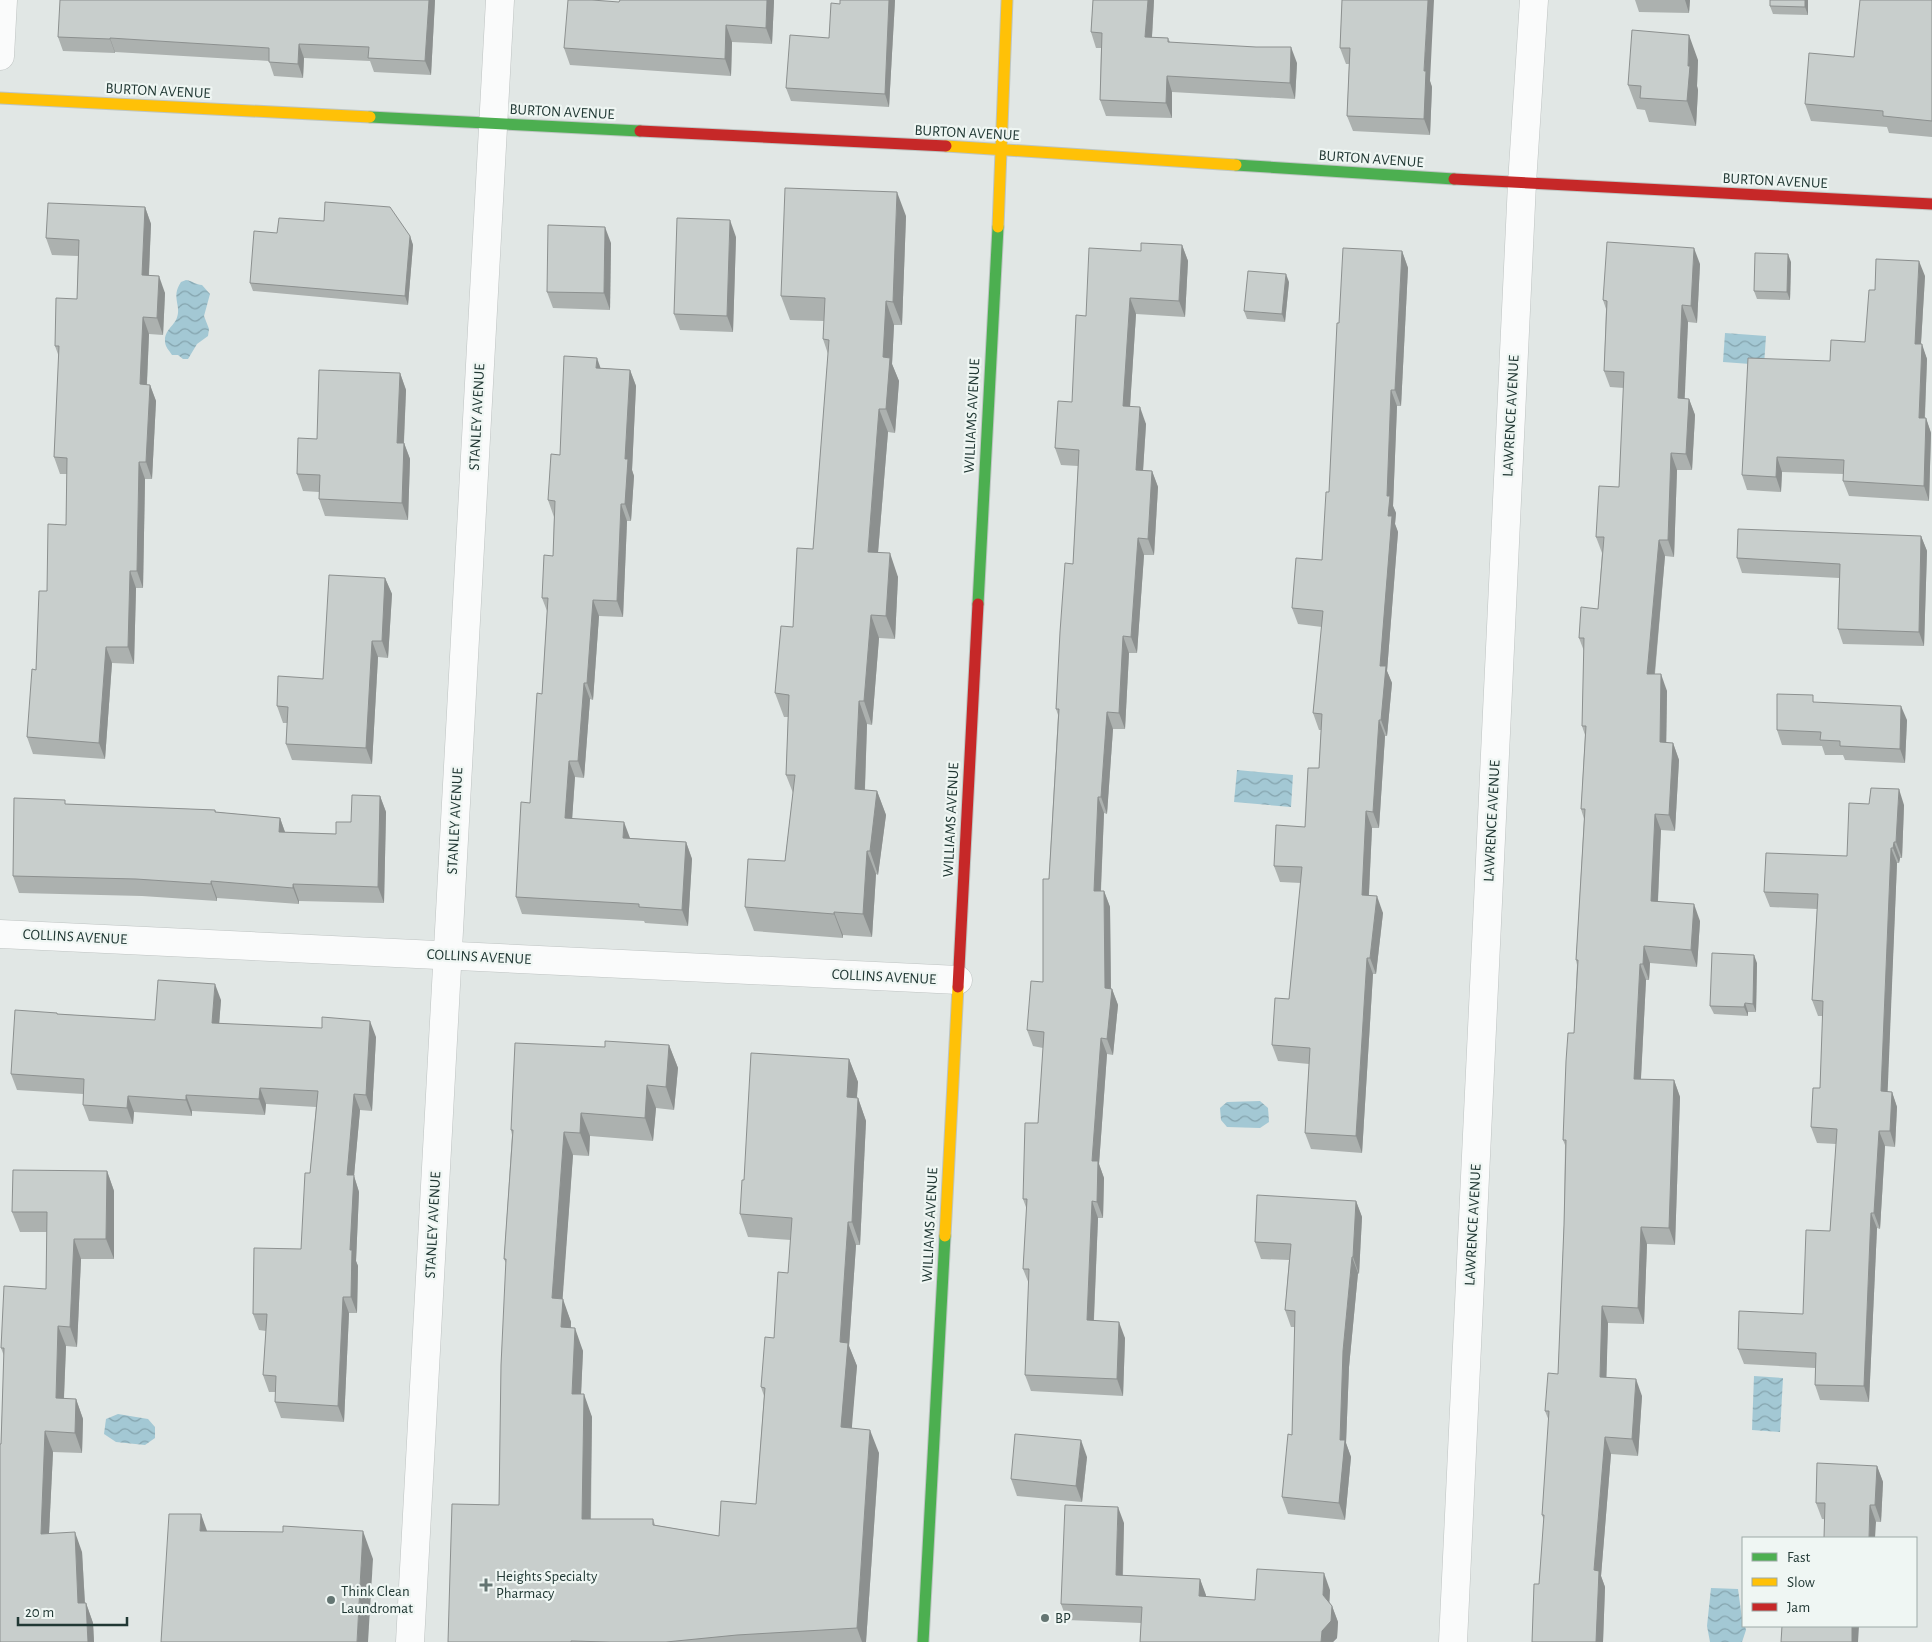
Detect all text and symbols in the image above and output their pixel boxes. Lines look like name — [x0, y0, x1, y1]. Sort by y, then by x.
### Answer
street label: BURTON AVENUE — [105, 81, 211, 101]
street label: BURTON AVENUE — [509, 102, 615, 122]
street label: BURTON AVENUE — [914, 123, 1020, 143]
street label: BURTON AVENUE — [1318, 148, 1424, 170]
street label: BURTON AVENUE — [1722, 171, 1828, 191]
street label: LAWRENCE AVENUE — [1500, 355, 1522, 477]
street label: WILLIAMS AVENUE — [962, 358, 982, 474]
street label: STANLEY AVENUE — [467, 363, 487, 471]
street label: LAWRENCE AVENUE — [1481, 760, 1503, 882]
street label: WILLIAMS AVENUE — [941, 762, 961, 878]
street label: STANLEY AVENUE — [445, 767, 465, 875]
street label: COLLINS AVENUE — [22, 927, 128, 947]
street label: COLLINS AVENUE — [426, 947, 532, 967]
street label: COLLINS AVENUE — [831, 967, 937, 987]
street label: LAWRENCE AVENUE — [1462, 1164, 1484, 1286]
street label: WILLIAMS AVENUE — [920, 1167, 940, 1283]
street label: STANLEY AVENUE — [423, 1171, 443, 1279]
legend — [1742, 1537, 1917, 1627]
text: Fast — [1787, 1550, 1811, 1565]
place label: Heights Specialty Pharmacy — [496, 1569, 598, 1601]
text: Slow — [1787, 1575, 1815, 1590]
marker: Heights Specialty Pharmacy — [480, 1579, 492, 1591]
place label: Think Clean Laundromat — [341, 1584, 413, 1616]
scale bar — [18, 1594, 126, 1626]
marker: Think Clean Laundromat — [325, 1594, 337, 1606]
text: Jam — [1787, 1600, 1810, 1615]
text: 20 m — [25, 1605, 54, 1620]
place label: BP — [1055, 1611, 1071, 1626]
marker: BP — [1039, 1612, 1051, 1624]

